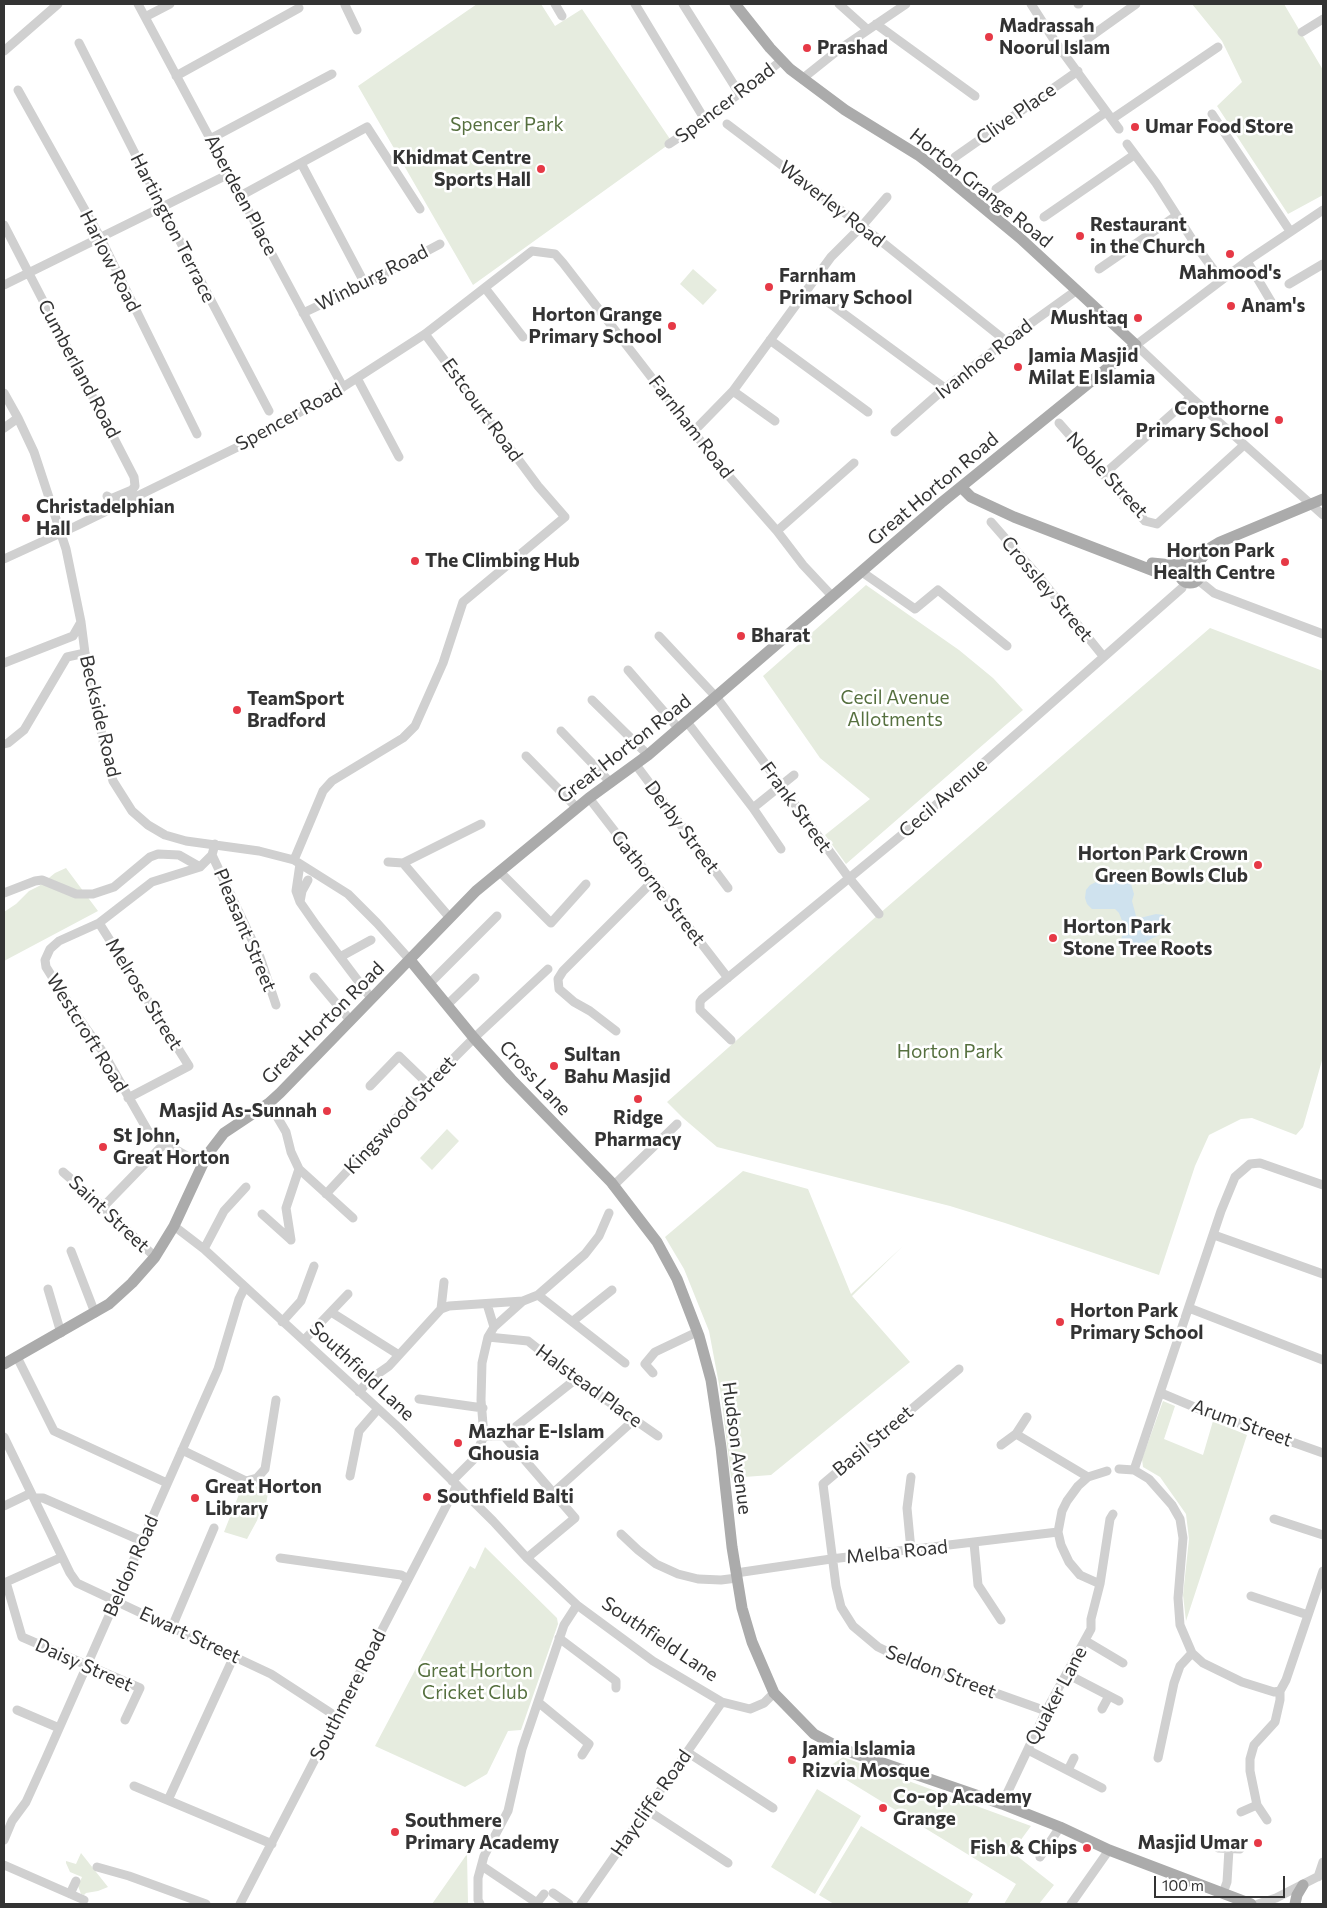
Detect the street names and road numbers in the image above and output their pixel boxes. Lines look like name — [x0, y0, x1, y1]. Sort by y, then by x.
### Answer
street label: Spencer Road — [671, 58, 779, 148]
street label: Clive Place — [972, 78, 1060, 150]
street label: Horton Grange Road — [905, 123, 1057, 253]
street label: Aberdeen Place — [200, 131, 282, 259]
street label: Hartington Terrace — [126, 150, 220, 306]
street label: Waverley Road — [775, 156, 889, 252]
street label: Harlow Road — [75, 206, 145, 316]
street label: Winburg Road — [312, 240, 432, 316]
street label: Cumberland Road — [33, 296, 125, 442]
street label: Ivanhoe Road — [931, 314, 1037, 404]
street label: Estcourt Road — [437, 354, 527, 466]
street label: Farnham Road — [644, 371, 738, 483]
street label: Spencer Road — [232, 378, 346, 456]
street label: Noble Street — [1061, 427, 1153, 523]
street label: Great Horton Road — [863, 428, 1003, 550]
street label: Crossley Street — [996, 532, 1098, 646]
street label: Beckside Road — [75, 653, 125, 779]
street label: Great Horton Road — [552, 690, 696, 808]
street label: Cecil Avenue — [894, 754, 992, 842]
street label: Frank Street — [755, 757, 837, 857]
street label: Derby Street — [640, 776, 724, 878]
street label: Gathorne Street — [606, 826, 710, 950]
street label: Pleasant Street — [209, 865, 281, 995]
street label: Melrose Street — [101, 934, 187, 1054]
street label: Great Horton Road — [257, 957, 389, 1089]
street label: Westcroft Road — [41, 970, 133, 1096]
street label: Cross Lane — [495, 1036, 575, 1120]
street label: Kingswood Street — [339, 1051, 461, 1179]
street label: Saint Street — [64, 1171, 154, 1257]
street label: Southfield Lane — [305, 1317, 419, 1425]
street label: Halstead Place — [531, 1340, 647, 1432]
street label: Hudson Avenue — [718, 1380, 756, 1516]
street label: Arum Street — [1189, 1394, 1295, 1452]
street label: Basil Street — [828, 1401, 918, 1481]
street label: Beldon Road — [99, 1512, 163, 1620]
street label: Melba Road — [845, 1535, 949, 1569]
street label: Southfield Lane — [598, 1592, 722, 1686]
street label: Ewart Street — [136, 1602, 244, 1668]
street label: Southmere Road — [305, 1626, 391, 1764]
street label: Daisy Street — [32, 1633, 136, 1697]
street label: Seldon Street — [883, 1640, 999, 1704]
street label: Quaker Lane — [1020, 1643, 1092, 1749]
street label: Haycliffe Road — [606, 1745, 696, 1861]

